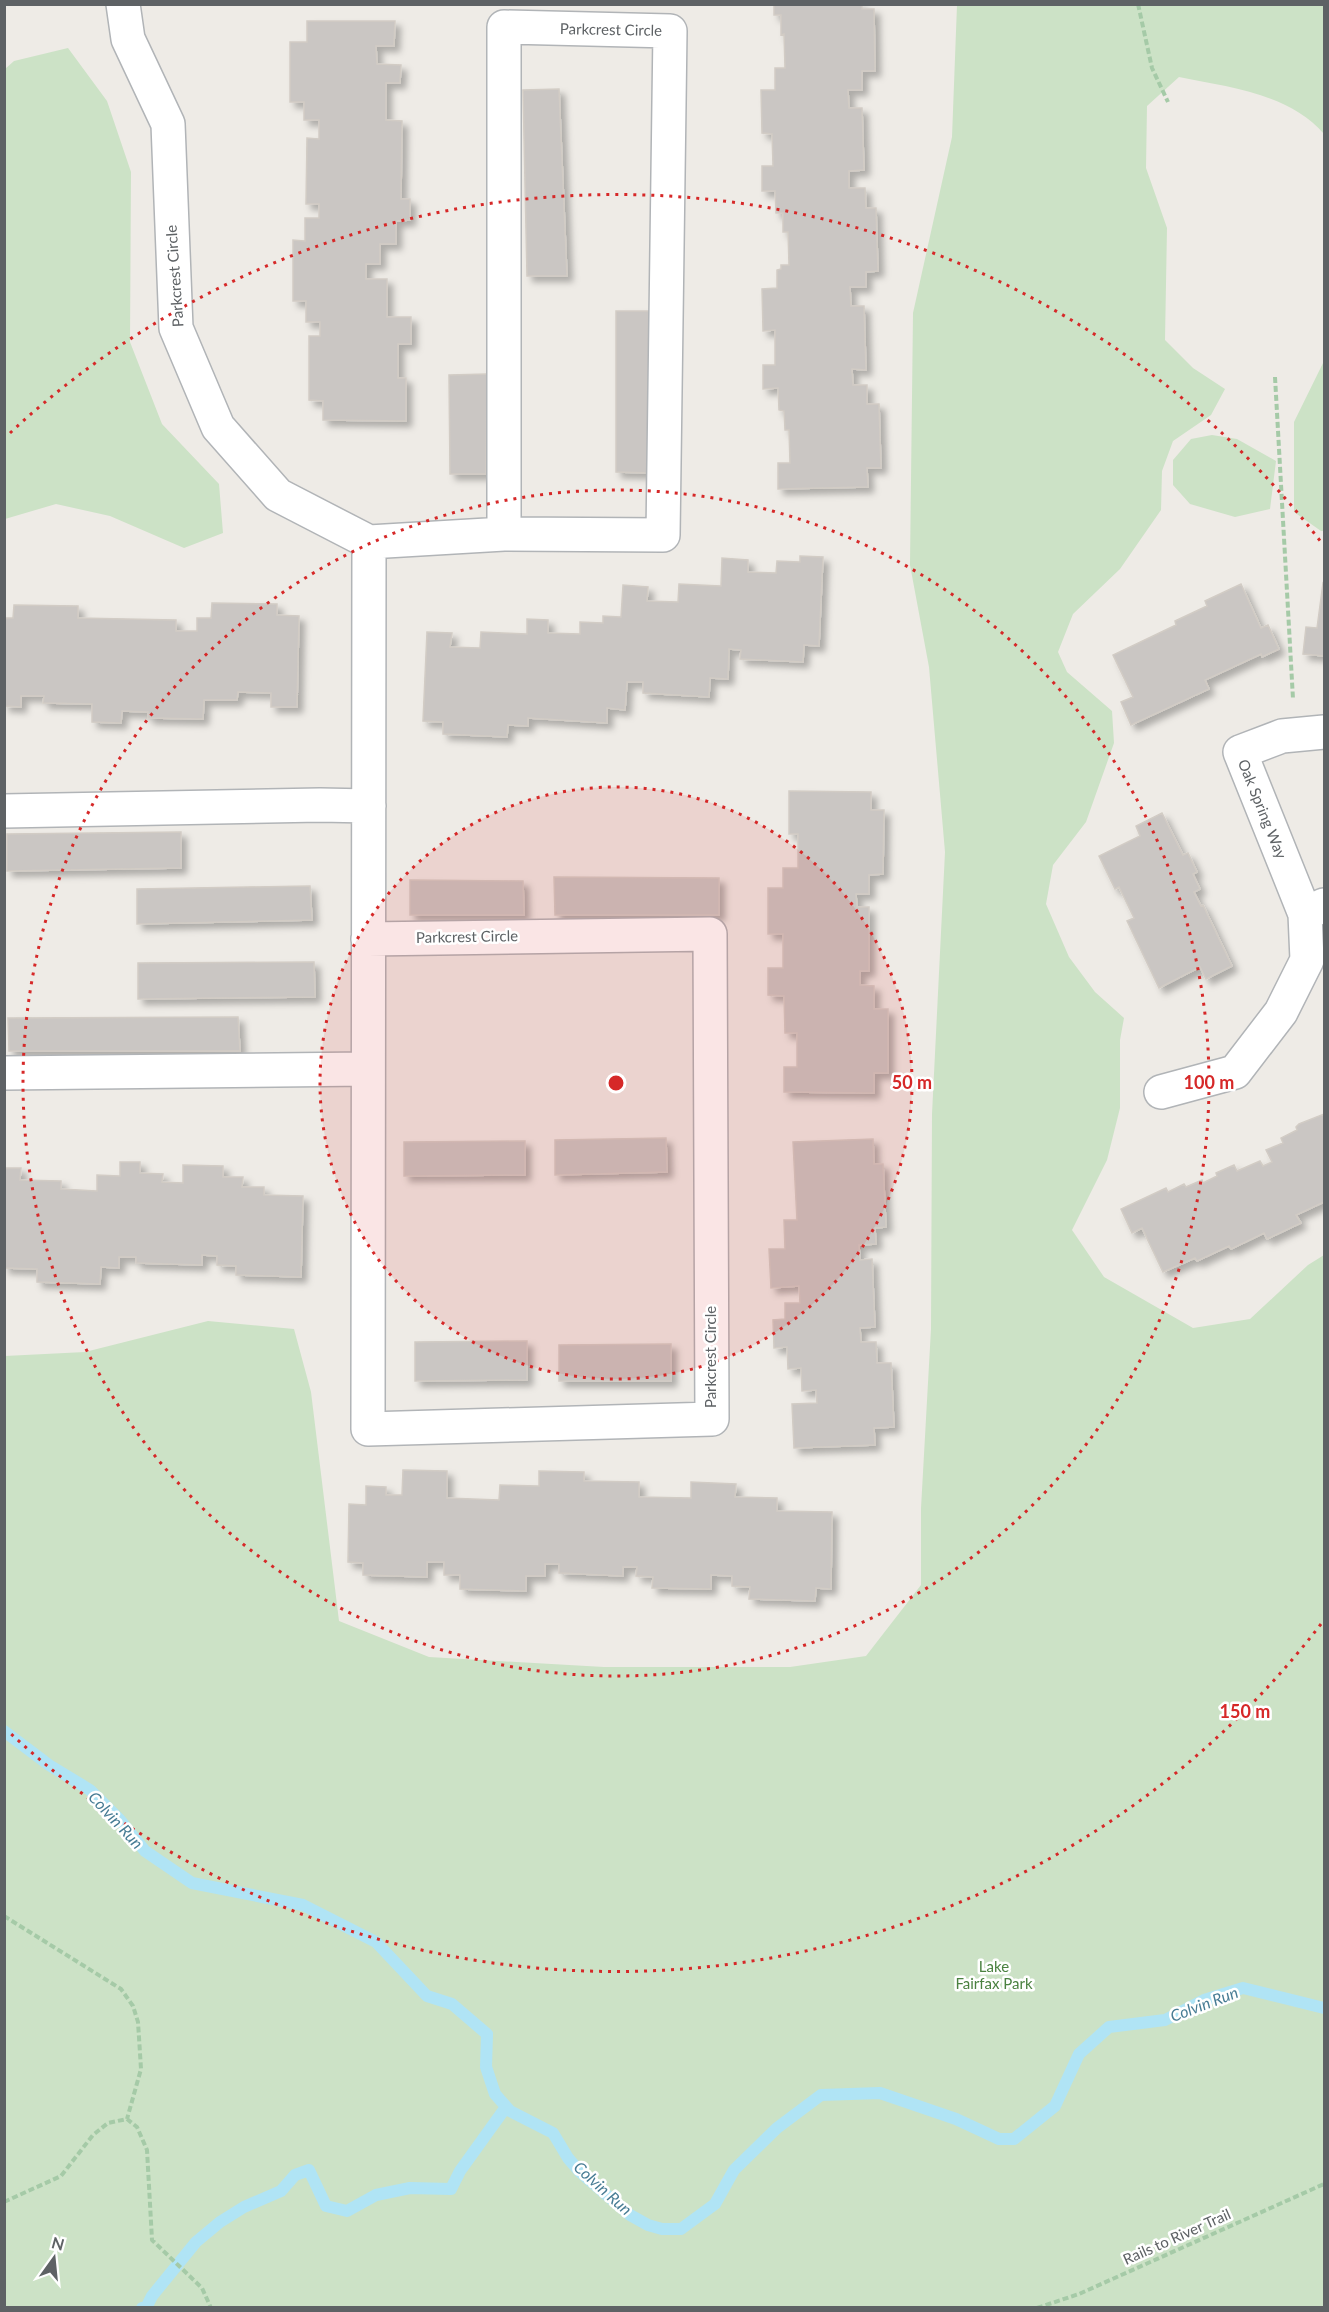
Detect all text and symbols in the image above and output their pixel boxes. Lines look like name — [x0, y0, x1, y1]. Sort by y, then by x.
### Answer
street label: Parkcrest Circle — [560, 19, 662, 39]
street label: Parkcrest Circle — [161, 224, 187, 328]
street label: Oak Spring Way — [1235, 756, 1291, 861]
street label: Parkcrest Circle — [416, 926, 518, 946]
text: 50 m — [892, 1071, 932, 1093]
text: 100 m — [1184, 1071, 1234, 1093]
centre of rings — [606, 1073, 626, 1093]
street label: Parkcrest Circle — [701, 1306, 719, 1408]
text: 150 m — [1220, 1700, 1270, 1722]
water label: Colvin Run — [85, 1787, 148, 1852]
park label: Lake Fairfax Park — [955, 1957, 1033, 1992]
water label: Colvin Run — [1167, 1982, 1240, 2025]
water label: Colvin Run — [571, 2157, 636, 2219]
street label: Rails to River Trail — [1120, 2204, 1233, 2268]
north arrow — [24, 2228, 84, 2288]
text: N — [50, 2232, 66, 2254]

